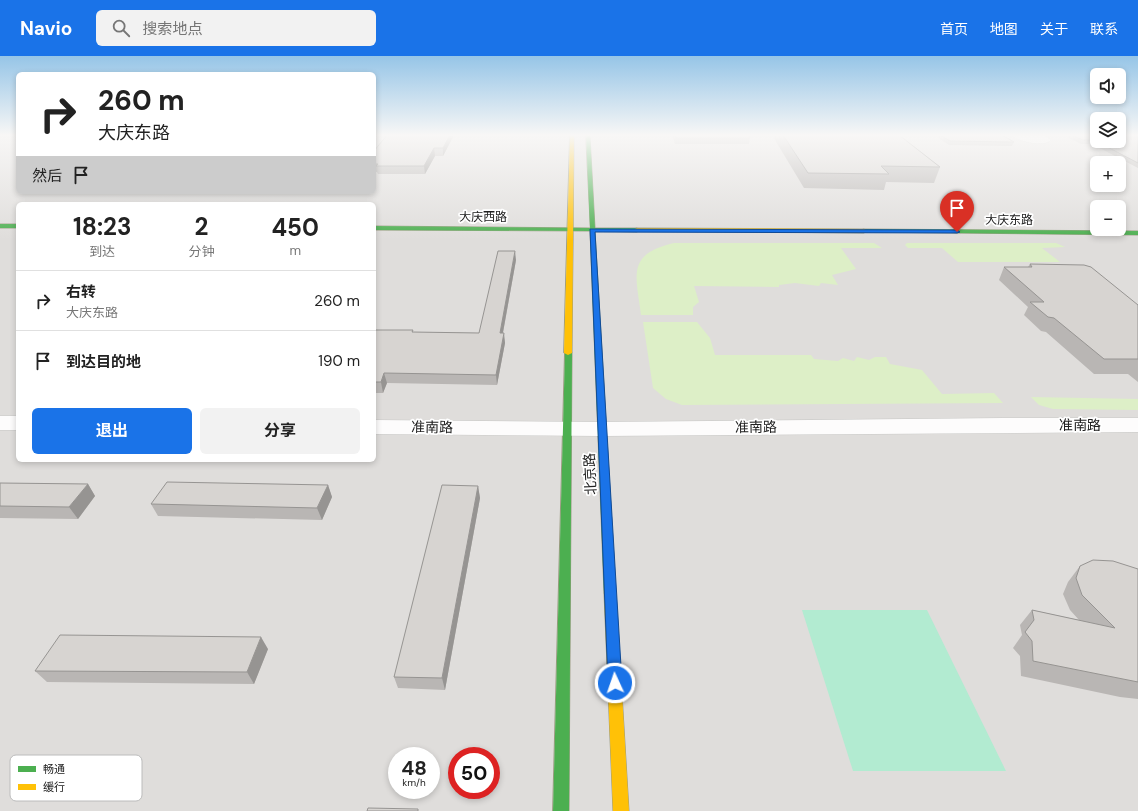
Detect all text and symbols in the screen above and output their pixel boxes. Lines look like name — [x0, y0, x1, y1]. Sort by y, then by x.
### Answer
search box — [96, 10, 376, 46]
text: Navio — [20, 16, 72, 41]
icon: search — [110, 17, 132, 39]
text: 搜索地点 — [142, 19, 202, 39]
text: 首页 — [940, 20, 968, 38]
text: 地图 — [990, 20, 1018, 38]
text: 关于 — [1040, 20, 1068, 38]
text: 联系 — [1090, 20, 1118, 38]
map controls — [1090, 68, 1126, 236]
button: sound — [1090, 68, 1126, 104]
text: 260 m — [98, 82, 185, 119]
icon: right — [32, 88, 84, 140]
button: layers — [1090, 112, 1126, 148]
text: 大庆东路 — [98, 121, 170, 145]
button: + — [1090, 156, 1126, 192]
icon: arrive — [70, 164, 92, 186]
text: 然后 — [32, 166, 62, 186]
pin — [940, 191, 974, 232]
icon: arrive — [946, 197, 968, 219]
button: − — [1090, 200, 1126, 236]
street label: 大庆西路 — [459, 209, 507, 225]
text: 18:23 — [73, 211, 131, 242]
text: 2 — [195, 211, 208, 242]
text: 450 — [272, 212, 319, 243]
street label: 大庆东路 — [985, 212, 1033, 228]
text: m — [289, 242, 301, 259]
text: 到达 — [89, 243, 115, 260]
text: 分钟 — [188, 243, 214, 260]
text: 右转 — [66, 282, 96, 302]
icon: right — [32, 290, 54, 312]
text: 260 m — [314, 291, 360, 311]
text: 大庆东路 — [66, 304, 118, 321]
icon: arrive — [32, 350, 54, 372]
text: 190 m — [318, 351, 360, 371]
text: 到达目的地 — [66, 352, 141, 372]
button: 退出 — [32, 408, 192, 454]
button: 分享 — [200, 408, 360, 454]
street label: 准南路 — [1059, 416, 1101, 434]
street label: 准南路 — [411, 418, 453, 436]
street label: 准南路 — [735, 418, 777, 436]
street label: 北京路 — [580, 453, 600, 495]
position arrow — [594, 662, 636, 704]
speed limit sign: 50 — [448, 747, 500, 799]
legend — [10, 755, 142, 801]
text: 48 — [401, 755, 427, 781]
text: 畅通 — [43, 762, 65, 776]
text: km/h — [402, 776, 426, 789]
text: 缓行 — [43, 780, 65, 794]

